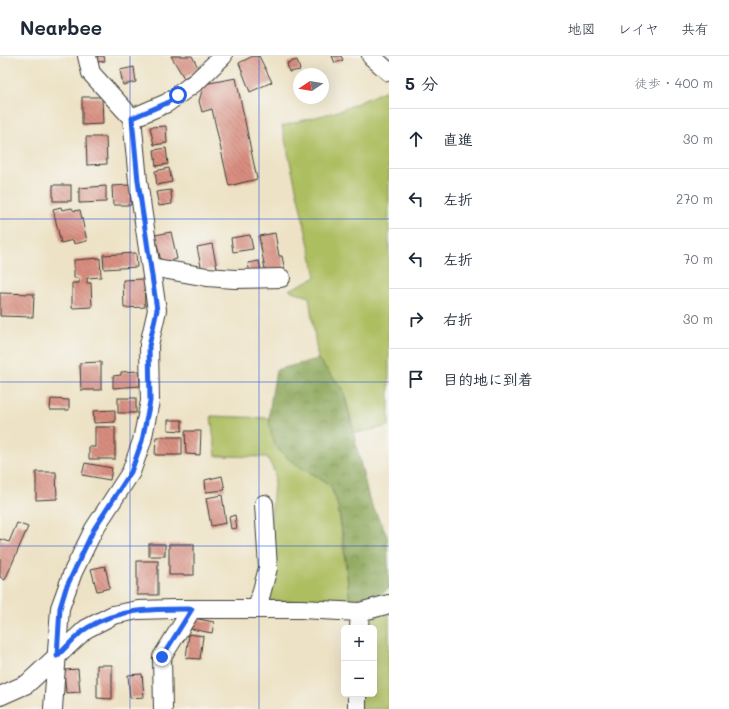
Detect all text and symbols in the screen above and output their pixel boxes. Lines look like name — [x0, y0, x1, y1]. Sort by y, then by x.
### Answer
text: Nearbee — [20, 15, 102, 40]
text: 地図 — [568, 19, 596, 38]
text: レイヤ — [618, 19, 659, 38]
text: 共有 — [681, 19, 709, 38]
north arrow — [293, 68, 329, 104]
text: 5 分 — [405, 72, 438, 94]
text: 徒歩 · 400 m — [635, 74, 713, 91]
route start — [169, 86, 187, 104]
icon: ahead — [405, 128, 427, 150]
text: 直進 — [443, 129, 473, 149]
text: 30 m — [683, 130, 713, 147]
icon: left — [405, 188, 427, 210]
text: 左折 — [443, 189, 473, 209]
text: 270 m — [676, 190, 713, 207]
icon: left — [405, 248, 427, 270]
text: 左折 — [443, 249, 473, 269]
text: 70 m — [683, 250, 713, 267]
icon: right — [405, 308, 427, 330]
text: 右折 — [443, 309, 473, 329]
text: 30 m — [683, 310, 713, 327]
icon: arrive — [405, 368, 427, 390]
text: 目的地に到着 — [443, 369, 533, 389]
map controls — [341, 625, 377, 697]
button: + — [341, 625, 377, 661]
route end — [153, 648, 171, 666]
button: − — [341, 661, 377, 697]

